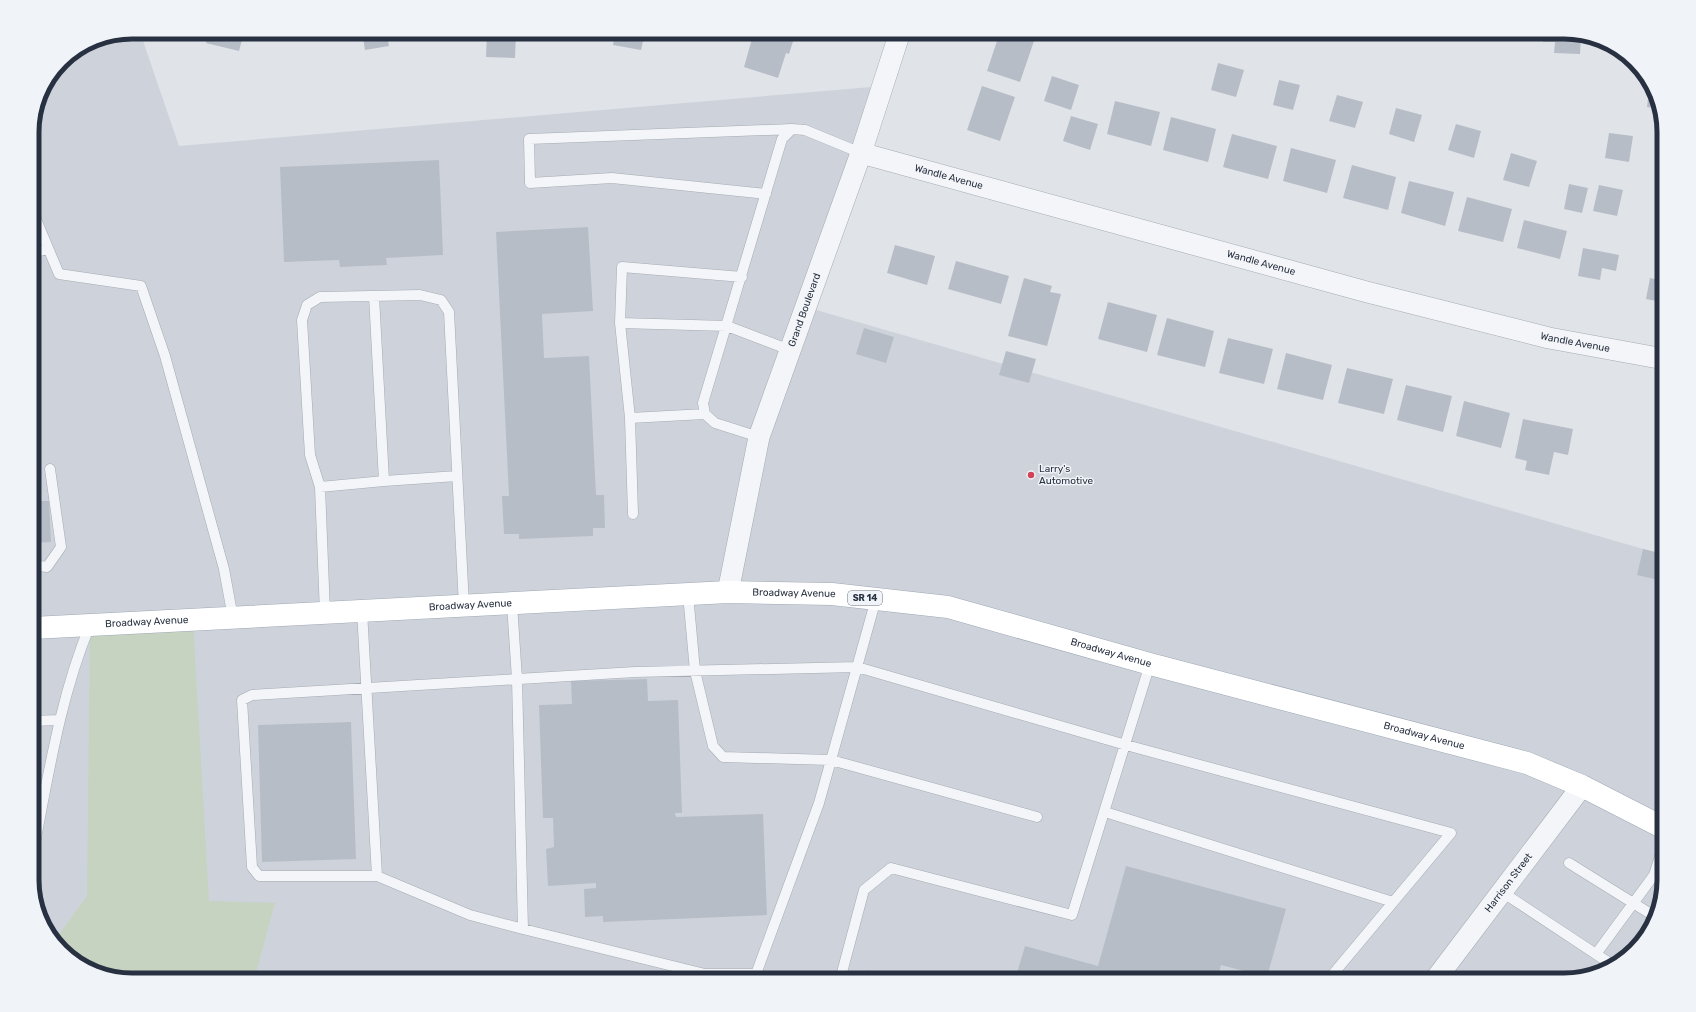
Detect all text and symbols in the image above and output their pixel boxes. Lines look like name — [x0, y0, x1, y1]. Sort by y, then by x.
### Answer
street label: Wandle Avenue — [913, 162, 985, 192]
street label: Wandle Avenue — [1226, 248, 1297, 278]
street label: Grand Boulevard — [786, 272, 823, 348]
street label: Wandle Avenue — [1539, 330, 1611, 355]
place label: Larry's Automotive — [1039, 463, 1094, 487]
marker: Larry's Automotive — [1026, 470, 1036, 480]
street label: Broadway Avenue — [752, 586, 837, 600]
road number: SR 14 — [848, 591, 882, 605]
street label: Broadway Avenue — [428, 597, 513, 613]
street label: Broadway Avenue — [105, 614, 189, 630]
street label: Broadway Avenue — [1069, 636, 1153, 670]
street label: Broadway Avenue — [1382, 720, 1466, 752]
street label: Harrison Street — [1482, 851, 1535, 915]

